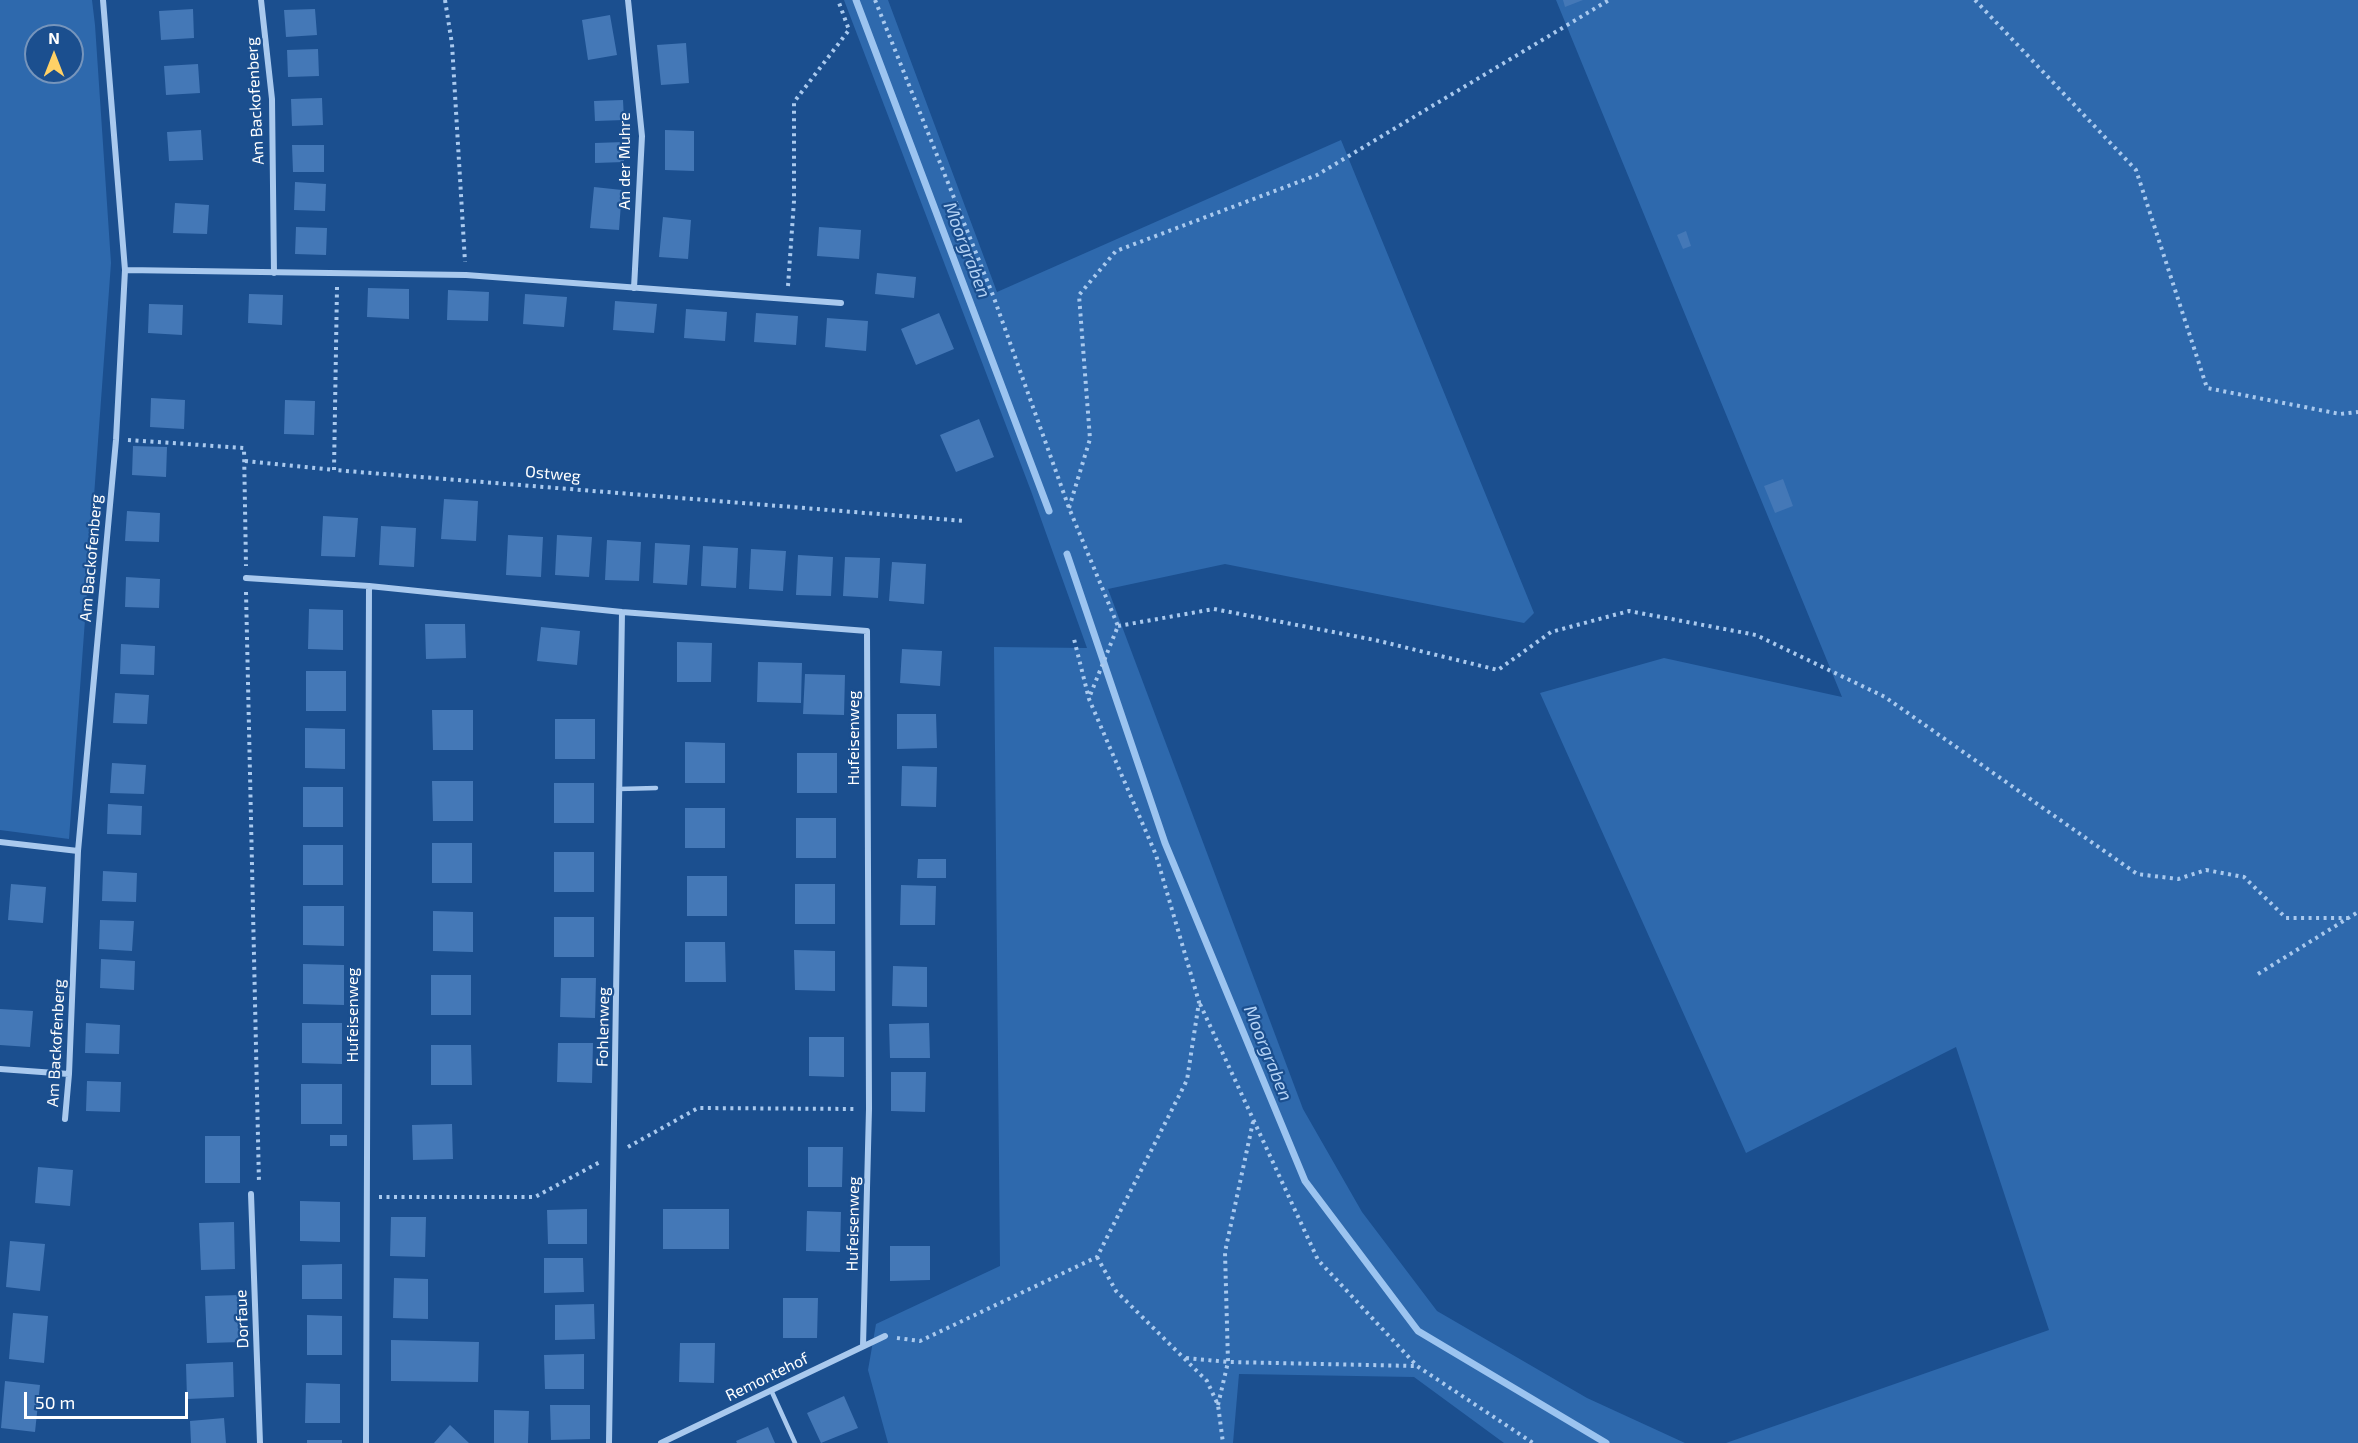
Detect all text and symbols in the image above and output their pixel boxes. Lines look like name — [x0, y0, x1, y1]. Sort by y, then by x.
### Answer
north arrow — [24, 24, 84, 84]
text: N — [48, 28, 60, 47]
street label: Am Backofenberg — [242, 37, 268, 165]
street label: An der Muhre — [615, 112, 635, 210]
water label: Moorgraben — [939, 199, 995, 301]
street label: Ostweg — [524, 462, 582, 486]
street label: Am Backofenberg — [76, 493, 106, 623]
street label: Hufeisenweg — [844, 691, 864, 785]
street label: Hufeisenweg — [343, 968, 363, 1062]
street label: Am Backofenberg — [43, 979, 69, 1107]
street label: Fohlenweg — [593, 987, 613, 1067]
water label: Moorgraben — [1239, 1002, 1297, 1104]
street label: Hufeisenweg — [843, 1176, 863, 1272]
street label: Dorfaue — [231, 1289, 253, 1349]
street label: Remontehof — [722, 1349, 812, 1405]
scale bar — [27, 1380, 190, 1418]
text: 50 m — [35, 1391, 75, 1413]

